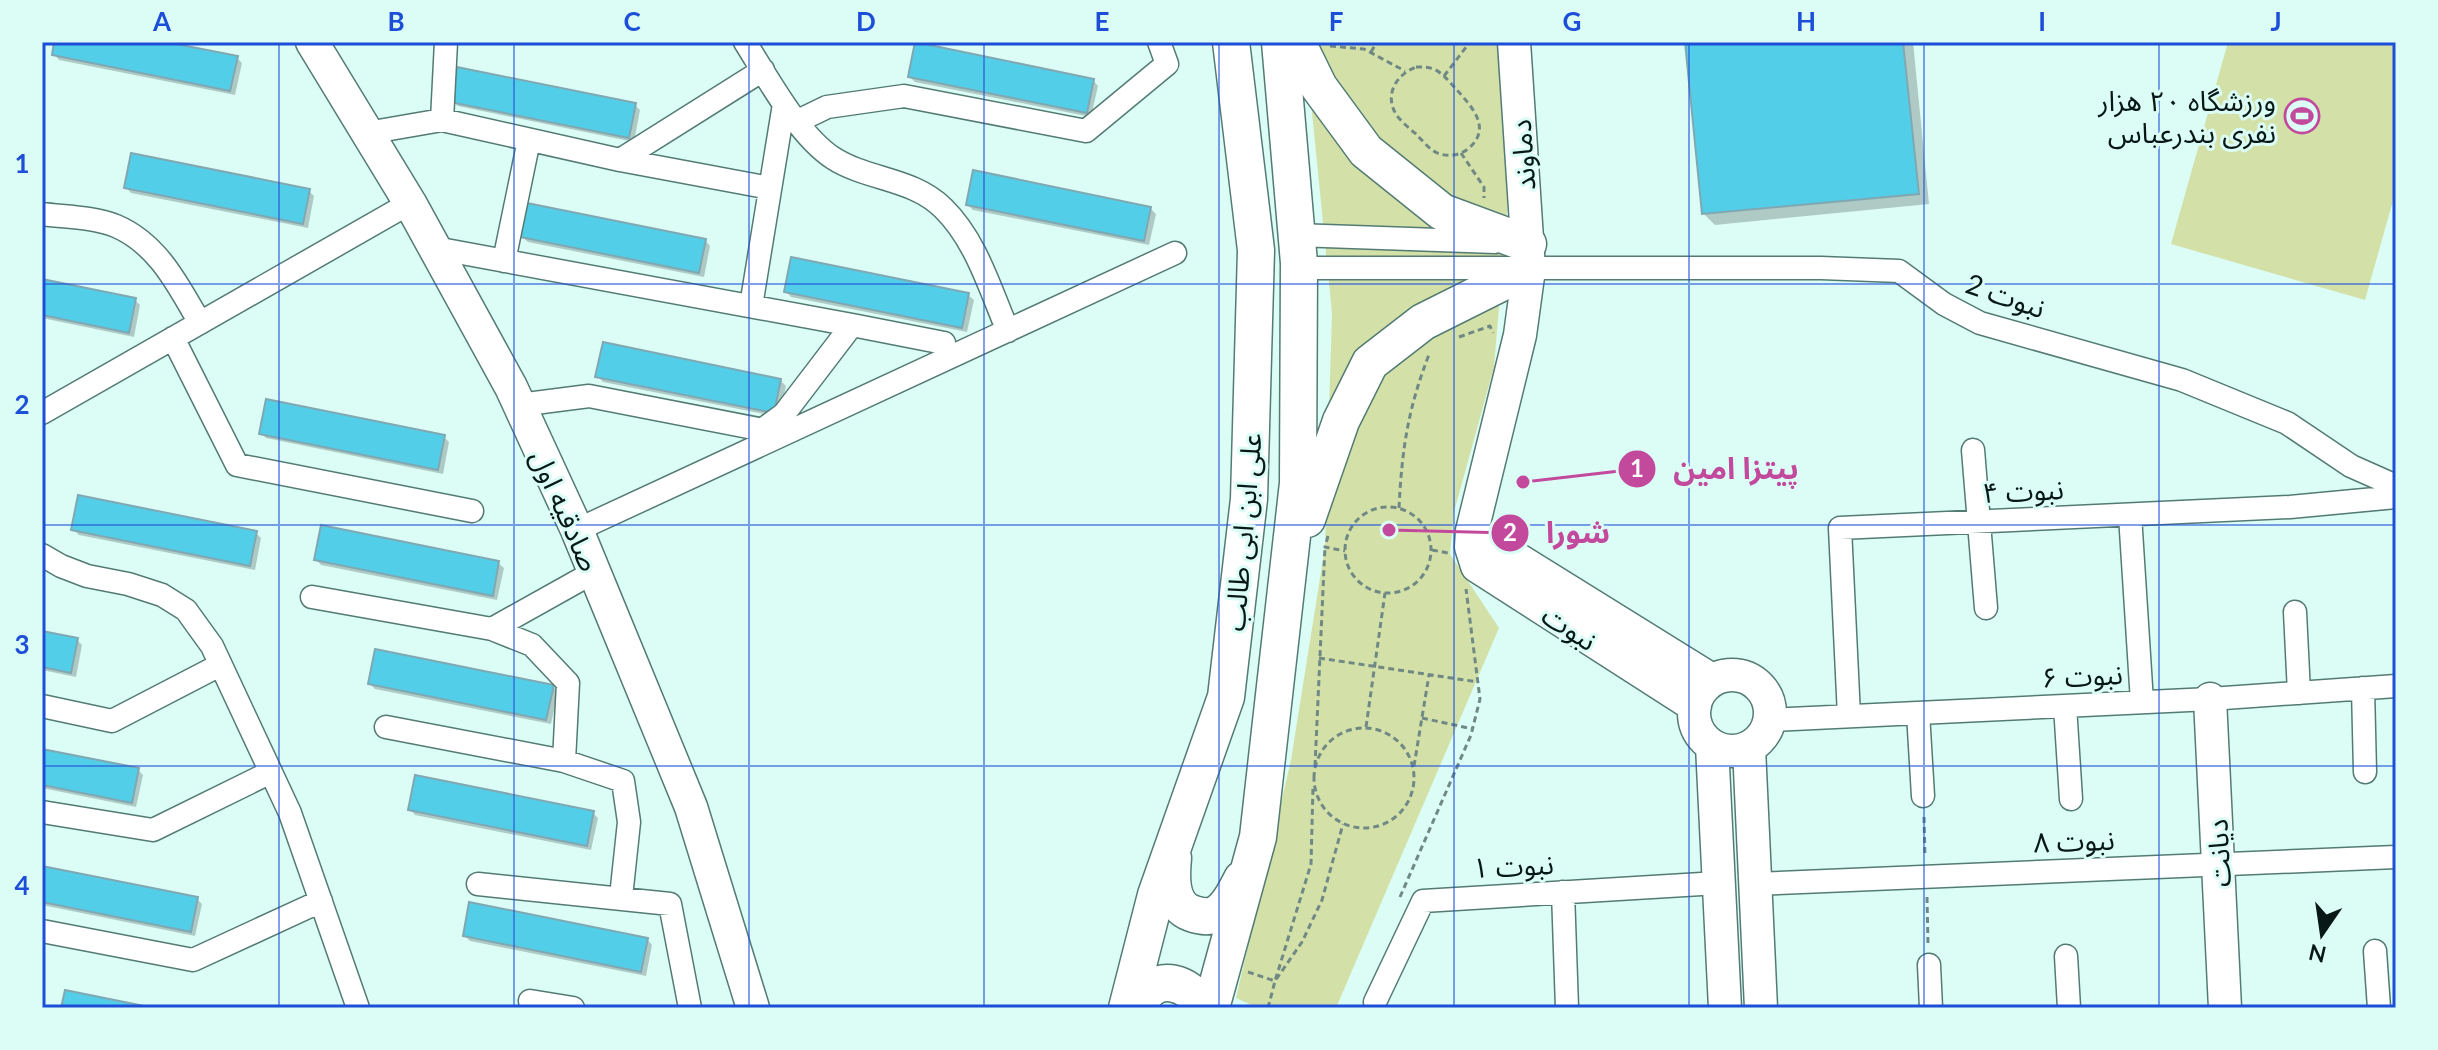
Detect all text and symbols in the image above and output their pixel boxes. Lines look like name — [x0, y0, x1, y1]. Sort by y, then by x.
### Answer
text: A — [152, 5, 172, 37]
text: B — [387, 5, 405, 37]
text: C — [623, 5, 641, 37]
text: D — [856, 5, 876, 37]
text: E — [1095, 5, 1109, 37]
text: F — [1329, 5, 1343, 37]
text: G — [1563, 5, 1581, 37]
text: H — [1796, 5, 1816, 37]
text: I — [2038, 5, 2046, 37]
text: J — [2270, 5, 2282, 37]
place label: ورزشگاه ۲۰ هزار نفری بندرعباس — [2097, 83, 2276, 150]
sports icon: ورزشگاه ۲۰ هزار نفری بندرعباس — [2283, 97, 2321, 135]
street label: دماوند — [1503, 118, 1542, 192]
text: 1 — [14, 147, 30, 179]
street label: نبوت 2 — [1962, 266, 2050, 325]
text: 2 — [14, 388, 30, 420]
street label: علی ابن ابی طالب — [1216, 431, 1269, 633]
callout: پیتزا امین — [1617, 442, 1814, 496]
street label: صادقیه اول — [523, 444, 608, 576]
text: پیتزا امین — [1673, 449, 1799, 489]
text: 1 — [1630, 453, 1644, 482]
street label: نبوت ۴ — [1981, 471, 2065, 510]
callout: شورا — [1490, 506, 1626, 560]
text: شورا — [1546, 513, 1610, 550]
text: 2 — [1503, 517, 1517, 546]
street label: نبوت — [1536, 597, 1604, 658]
text: 3 — [14, 628, 30, 660]
street label: نبوت ۶ — [2040, 656, 2124, 695]
street label: دیانت — [2199, 818, 2237, 888]
street label: نبوت ۸ — [2033, 822, 2115, 859]
street label: نبوت ۱ — [1471, 846, 1555, 885]
text: 4 — [14, 869, 30, 901]
north arrow — [2282, 894, 2362, 974]
text: N — [2306, 939, 2329, 969]

